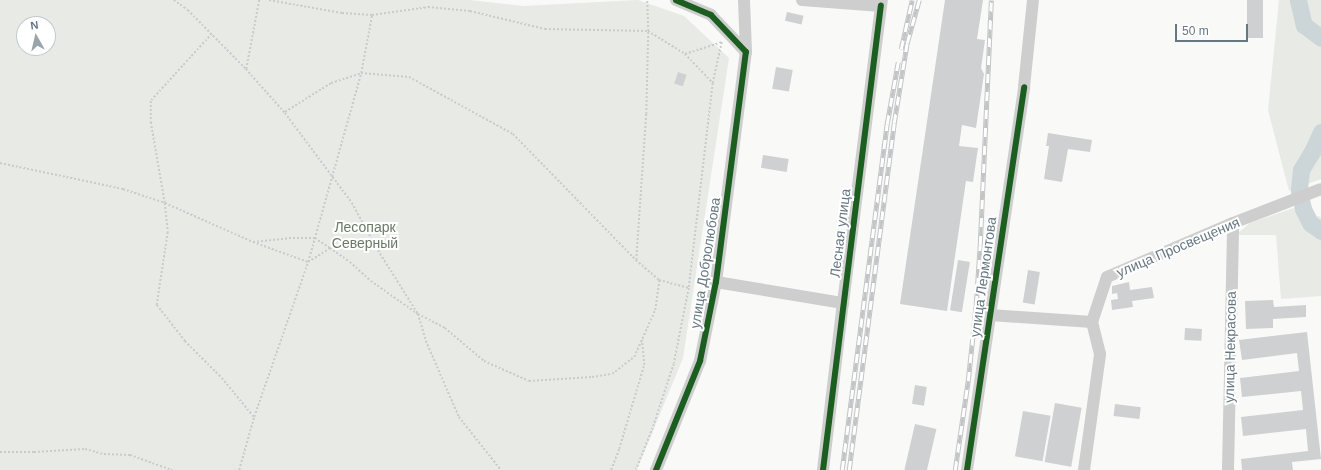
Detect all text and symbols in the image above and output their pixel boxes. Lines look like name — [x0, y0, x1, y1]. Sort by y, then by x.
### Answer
north arrow — [16, 16, 56, 56]
scale bar — [1177, 16, 1250, 42]
text: N — [30, 19, 39, 32]
text: 50 m — [1182, 24, 1209, 38]
street label: Лесная улица — [826, 188, 854, 278]
street label: улица Добролюбова — [686, 196, 724, 330]
street label: улица Просвещения — [1114, 213, 1242, 281]
street label: улица Лермонтова — [966, 216, 1000, 338]
park label: Лесопарк Северный — [332, 219, 398, 252]
street label: улица Некрасова — [1221, 291, 1239, 403]

